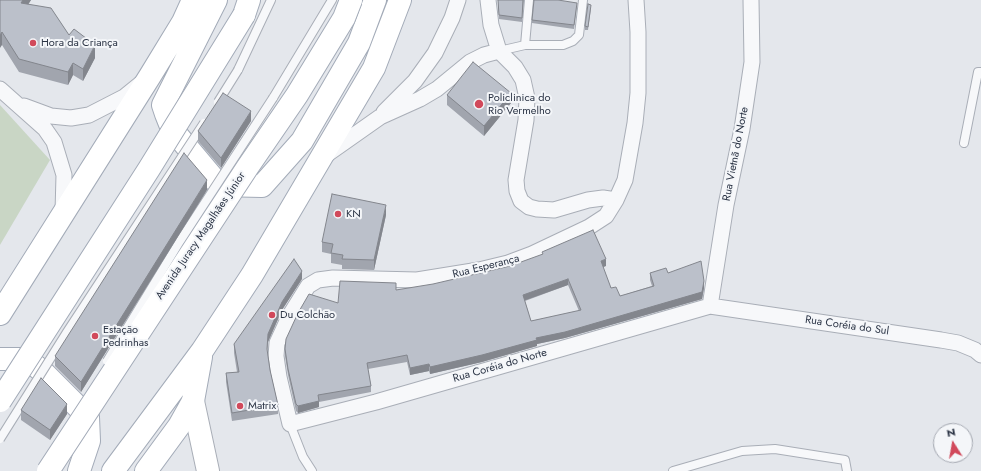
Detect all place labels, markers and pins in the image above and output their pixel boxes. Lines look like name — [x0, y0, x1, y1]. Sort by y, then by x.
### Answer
place label: Hora da Criança — [41, 36, 118, 50]
marker: Hora da Criança — [28, 38, 38, 48]
place label: Policlinica do Rio Vermelho — [488, 91, 551, 117]
marker: Policlinica do Rio Vermelho — [473, 98, 485, 110]
place label: KN — [346, 207, 361, 221]
marker: KN — [333, 209, 343, 219]
place label: Du Colchão — [280, 308, 335, 322]
marker: Du Colchão — [267, 310, 277, 320]
place label: Estação Pedrinhas — [103, 323, 149, 349]
marker: Estação Pedrinhas — [90, 331, 100, 341]
place label: Matrix — [248, 399, 276, 413]
marker: Matrix — [235, 401, 245, 411]

